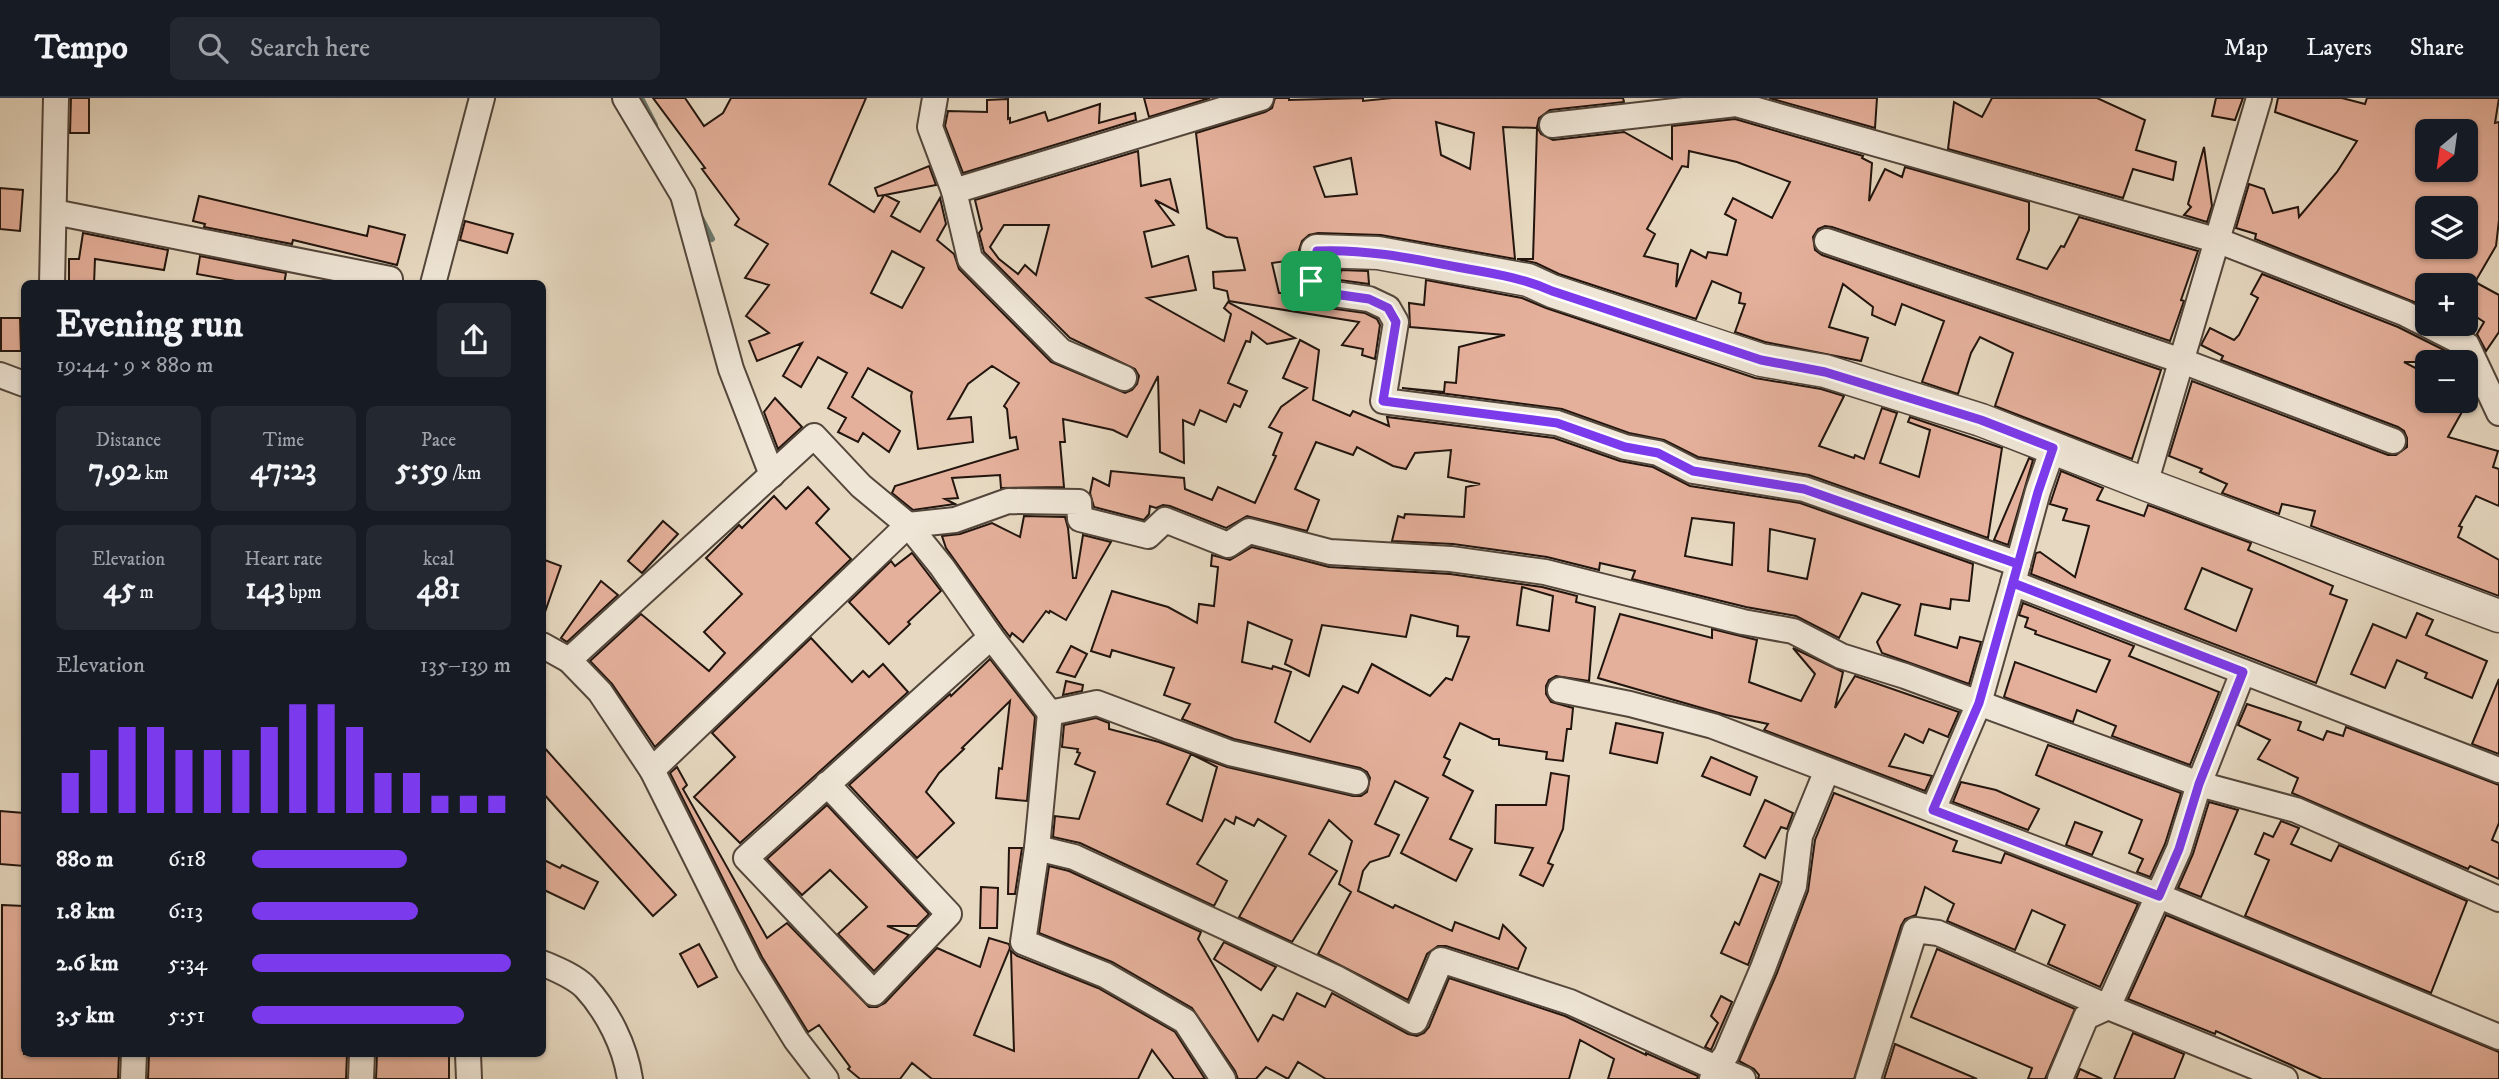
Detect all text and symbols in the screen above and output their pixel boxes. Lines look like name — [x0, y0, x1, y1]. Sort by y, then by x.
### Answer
search box — [170, 17, 660, 80]
text: Tempo — [35, 28, 128, 69]
icon: search — [194, 29, 232, 67]
text: Search here — [250, 32, 370, 65]
text: Map — [2224, 33, 2268, 63]
text: Layers — [2306, 33, 2372, 63]
text: Share — [2410, 33, 2464, 63]
north arrow — [2415, 119, 2478, 182]
map controls — [2415, 119, 2478, 413]
button: layers — [2415, 196, 2478, 259]
pin — [1281, 251, 1341, 311]
icon: arrive — [1292, 262, 1330, 300]
button: + — [2415, 273, 2478, 336]
text: Evening run — [56, 301, 243, 349]
button: share — [437, 303, 511, 377]
button: − — [2415, 350, 2478, 413]
text: 19:44 · 9 × 880 m — [56, 351, 214, 380]
text: Distance — [96, 429, 161, 452]
text: Time — [263, 429, 304, 452]
text: Pace — [421, 429, 456, 452]
text: 7.92 — [88, 452, 141, 489]
text: 47:23 — [251, 452, 316, 489]
text: 5:59 — [396, 452, 448, 489]
text: km — [141, 462, 169, 485]
text: /km — [448, 462, 481, 485]
text: Elevation — [92, 548, 165, 571]
text: Heart rate — [245, 548, 322, 571]
text: kcal — [423, 548, 454, 571]
text: 45 — [103, 571, 135, 608]
text: 143 — [245, 571, 285, 608]
text: 481 — [417, 571, 460, 608]
text: m — [135, 581, 154, 604]
text: bpm — [285, 581, 322, 604]
text: Elevation — [56, 651, 145, 680]
text: 135–139 m — [420, 651, 511, 680]
text: 880 m — [56, 845, 114, 874]
text: 6:18 — [168, 845, 206, 874]
text: 1.8 km — [56, 897, 115, 926]
text: 6:13 — [168, 897, 203, 926]
text: 2.6 km — [56, 949, 119, 978]
text: 5:34 — [168, 949, 207, 978]
text: 3.5 km — [56, 1001, 115, 1030]
text: 5:51 — [168, 1001, 205, 1030]

